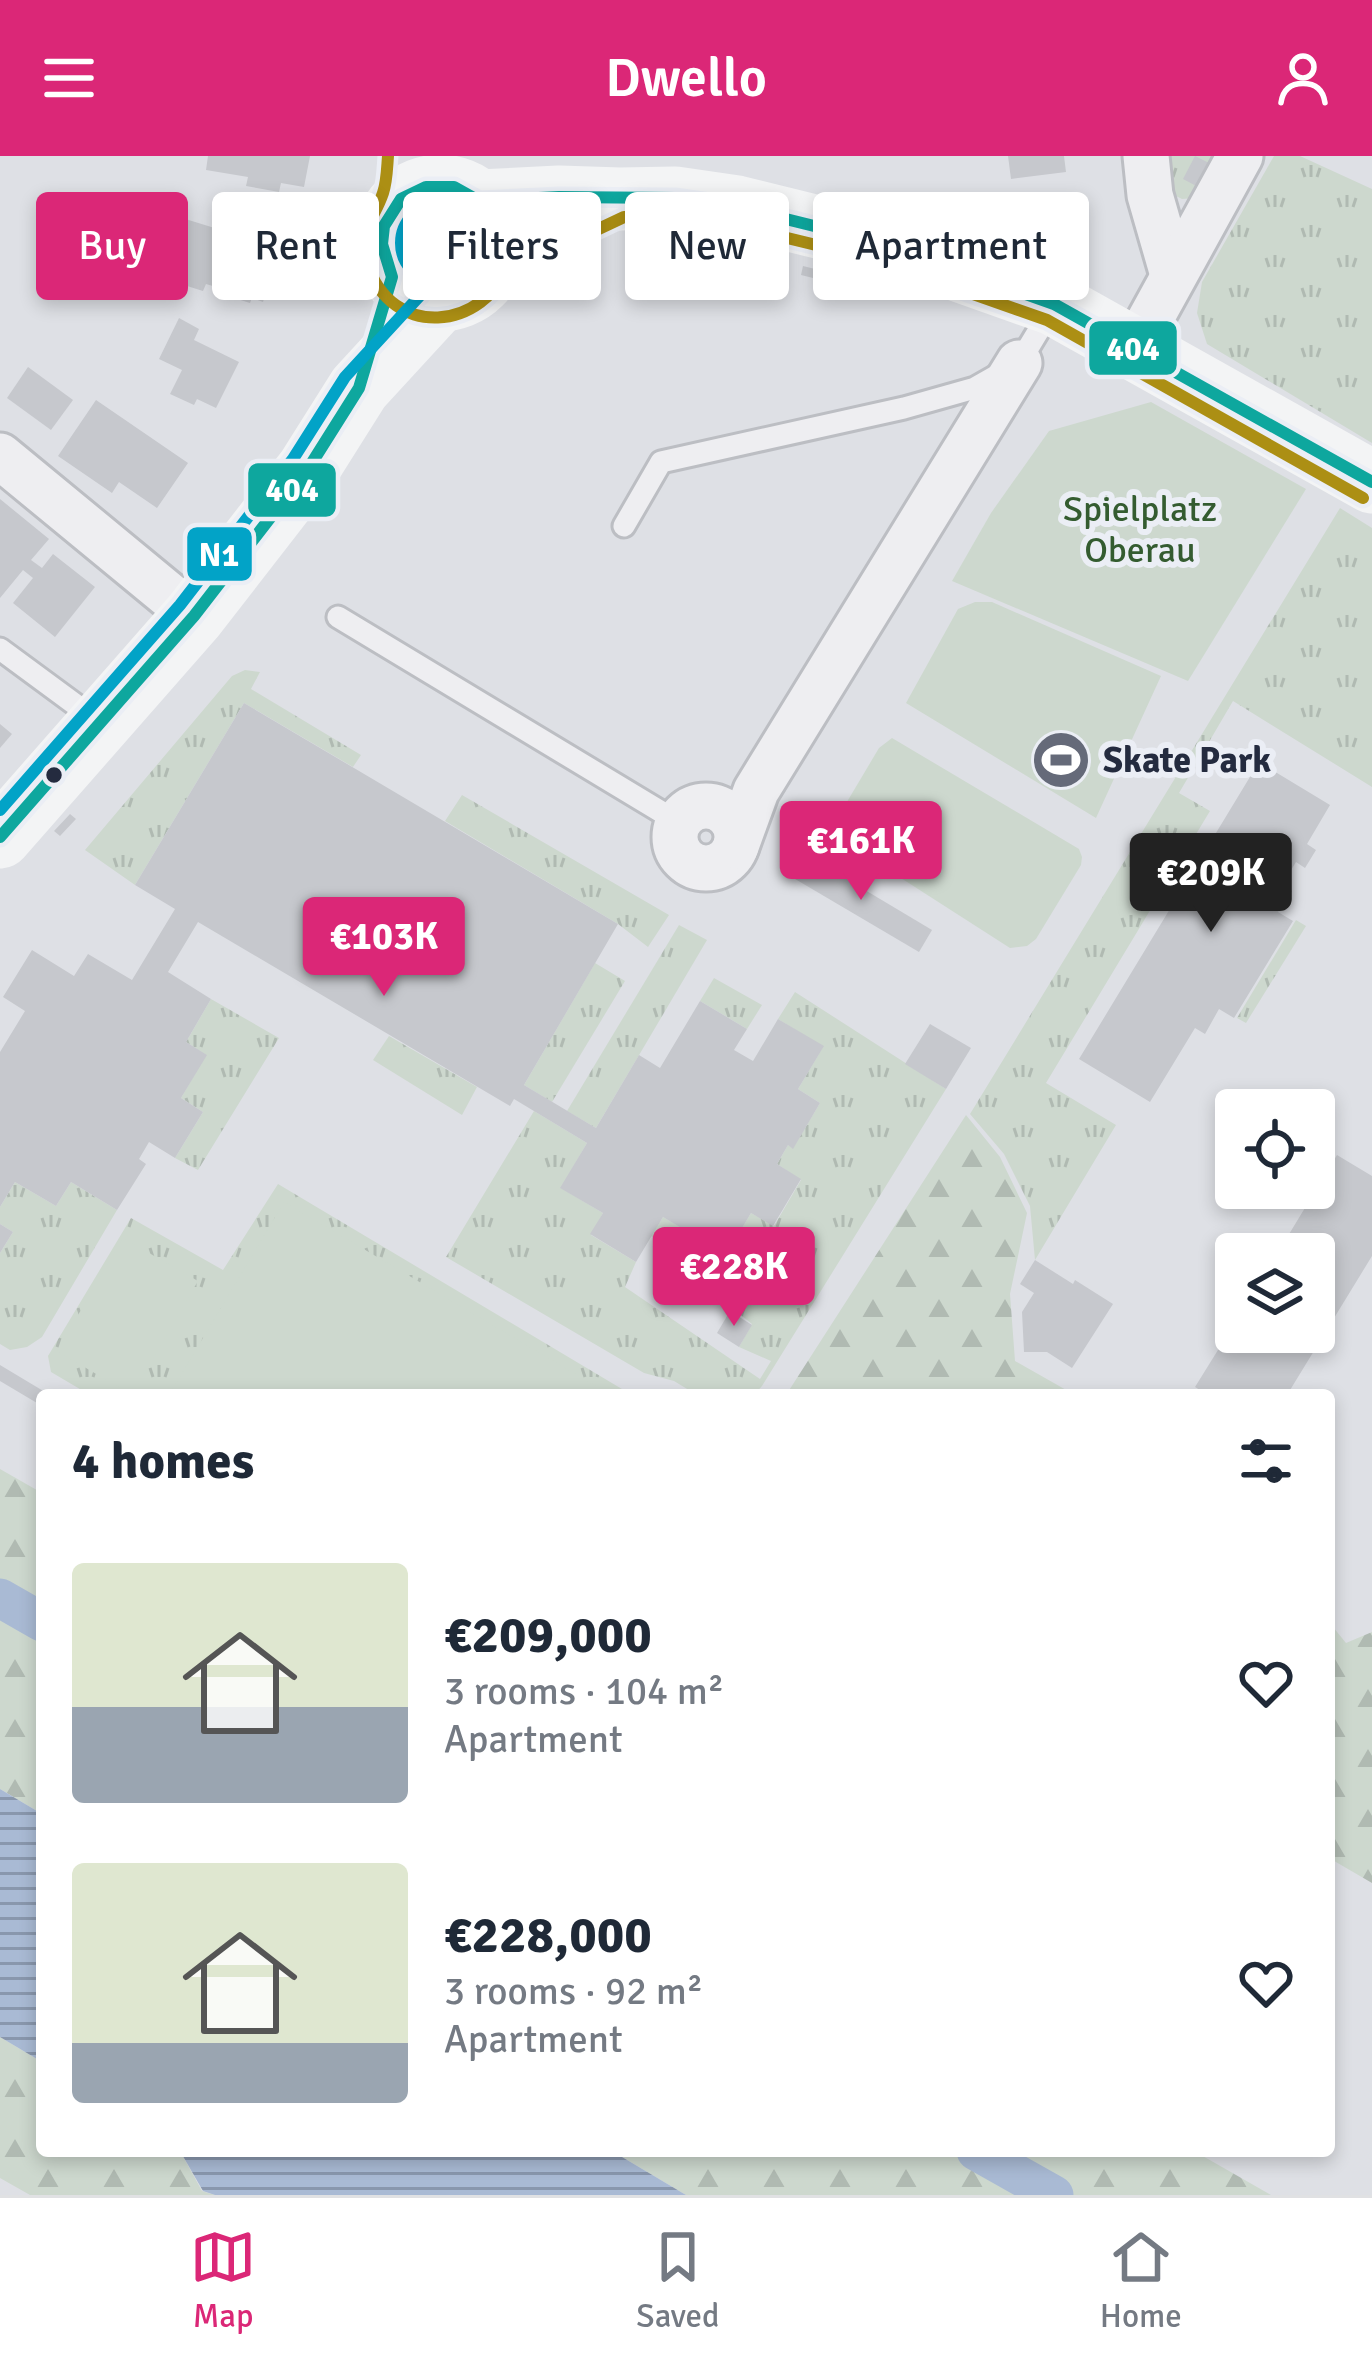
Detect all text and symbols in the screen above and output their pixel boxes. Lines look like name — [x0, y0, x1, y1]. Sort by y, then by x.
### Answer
icon: menu — [36, 45, 102, 111]
text: Dwello — [605, 45, 767, 112]
icon: person — [1270, 45, 1336, 111]
chip: Buy — [36, 192, 188, 300]
chip: Rent — [212, 192, 379, 300]
chip: Filters — [403, 192, 601, 300]
chip: New — [625, 192, 789, 300]
chip: Apartment — [813, 192, 1089, 300]
line badge: 404 — [1087, 319, 1179, 377]
text: 404 — [1106, 329, 1160, 370]
line badge: 404 — [246, 461, 338, 519]
text: 404 — [265, 470, 319, 511]
park label: Spielplatz Oberau — [1063, 487, 1217, 573]
line badge: N1 — [185, 525, 254, 583]
text: N1 — [199, 535, 239, 576]
sports icon: Skate Park — [1030, 729, 1092, 791]
place label: Skate Park — [1103, 738, 1271, 783]
unlabelled marker — [43, 764, 65, 786]
pin: €161K — [777, 801, 945, 903]
text: €161K — [807, 816, 915, 864]
pin: €209K — [1127, 833, 1295, 935]
text: €209K — [1157, 848, 1265, 896]
pin: €103K — [300, 897, 468, 999]
text: €103K — [330, 912, 438, 960]
map controls — [1215, 1089, 1335, 1353]
button: locate — [1215, 1089, 1335, 1209]
pin: €228K — [650, 1227, 818, 1329]
button: layers — [1215, 1233, 1335, 1353]
text: €228K — [680, 1242, 788, 1290]
icon: filters — [1233, 1428, 1299, 1494]
text: 4 homes — [72, 1430, 254, 1493]
text: €209,000 — [444, 1604, 652, 1667]
icon: home — [168, 1611, 312, 1755]
icon: heart — [1233, 1650, 1299, 1716]
text: 3 rooms · 104 m² — [444, 1667, 724, 1715]
text: Apartment — [444, 1715, 623, 1763]
text: €228,000 — [444, 1904, 652, 1967]
icon: home — [168, 1911, 312, 2055]
icon: heart — [1233, 1950, 1299, 2016]
text: 3 rooms · 92 m² — [444, 1967, 703, 2015]
text: Apartment — [444, 2015, 623, 2063]
tab: Map — [190, 2224, 256, 2337]
tab: Saved — [636, 2224, 719, 2337]
tab: Home — [1100, 2224, 1182, 2337]

